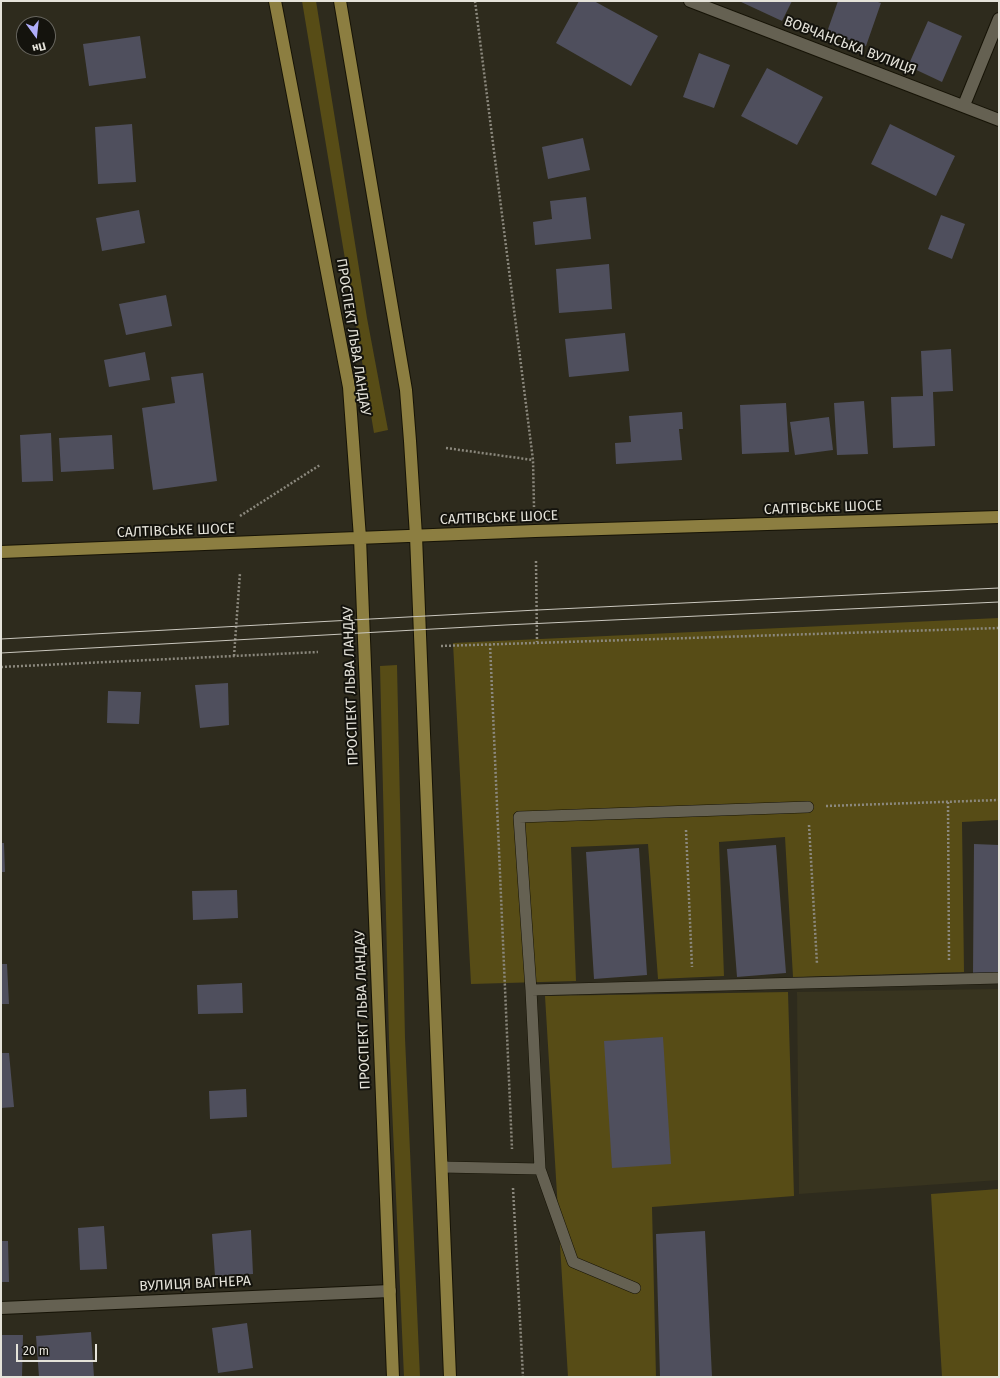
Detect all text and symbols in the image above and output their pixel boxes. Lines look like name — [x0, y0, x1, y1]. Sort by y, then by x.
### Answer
street label: ВОВЧАНСЬКА ВУЛИЦЯ — [781, 13, 919, 79]
north arrow — [16, 16, 56, 56]
text: Пн — [31, 39, 47, 55]
street label: ПРОСПЕКТ ЛЬВА ЛАНДАУ — [332, 257, 374, 417]
street label: САЛТІВСЬКЕ ШОСЕ — [764, 498, 882, 518]
street label: САЛТІВСЬКЕ ШОСЕ — [440, 508, 558, 528]
street label: САЛТІВСЬКЕ ШОСЕ — [117, 521, 235, 541]
street label: ПРОСПЕКТ ЛЬВА ЛАНДАУ — [340, 606, 362, 766]
street label: ПРОСПЕКТ ЛЬВА ЛАНДАУ — [352, 930, 374, 1090]
street label: ВУЛИЦЯ ВАГНЕРА — [139, 1273, 251, 1295]
scale bar — [18, 1336, 99, 1362]
text: 20 m — [23, 1344, 49, 1358]

